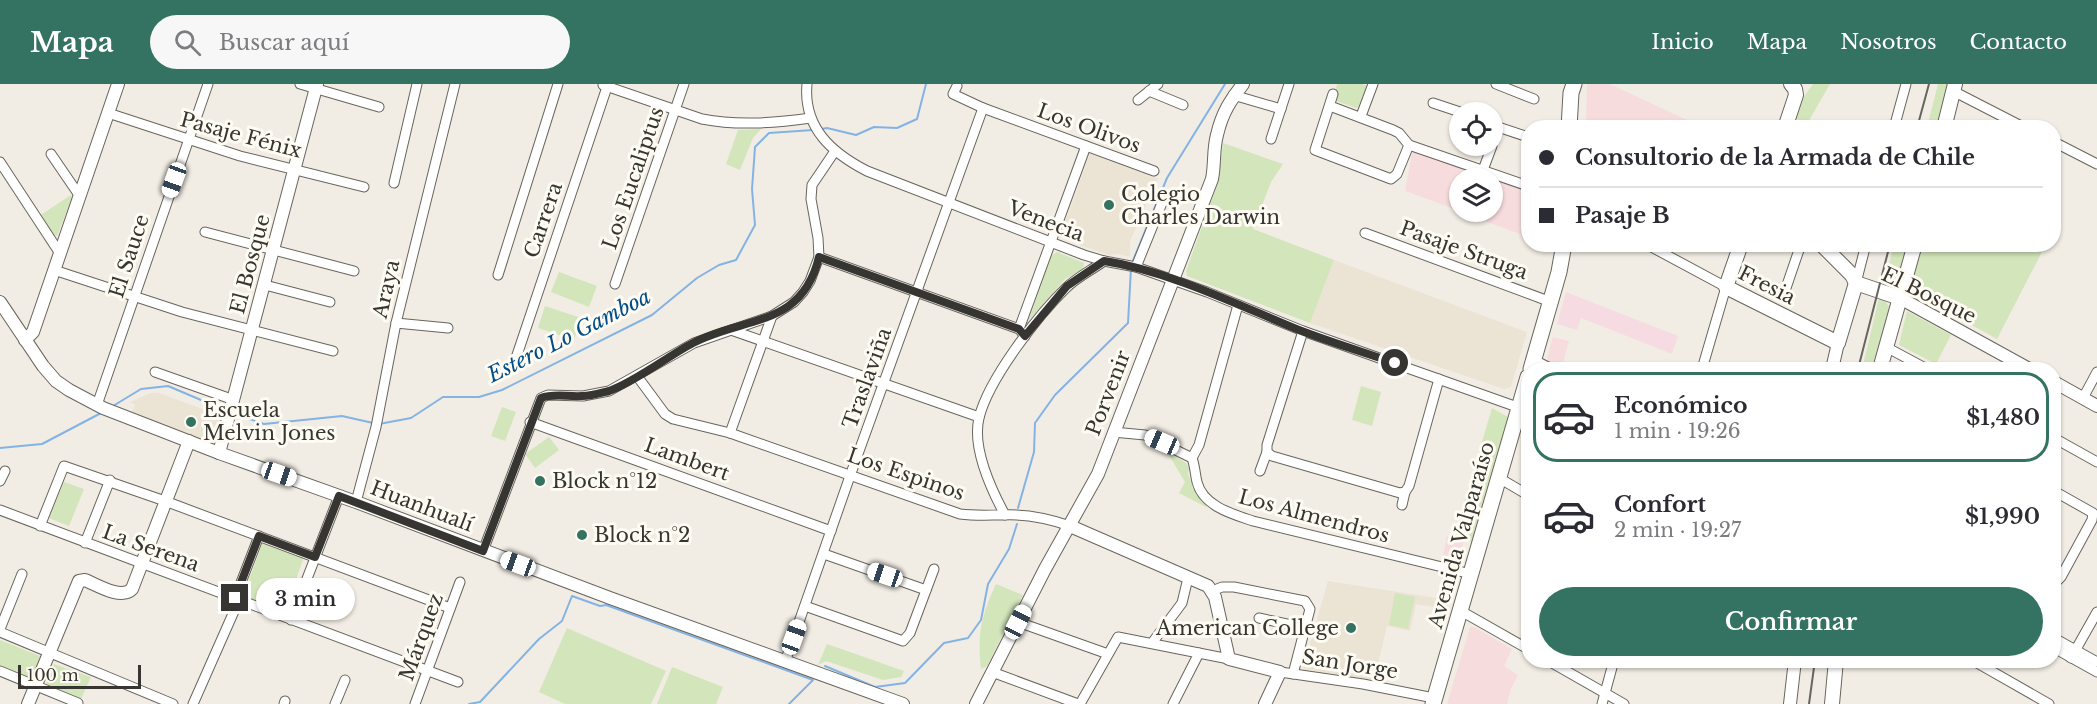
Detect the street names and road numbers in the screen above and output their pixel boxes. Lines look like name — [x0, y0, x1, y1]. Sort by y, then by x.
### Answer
street label: Los Olivos — [1034, 98, 1144, 158]
street label: Los Eucaliptus — [597, 104, 669, 252]
street label: Pasaje Fénix — [178, 107, 304, 163]
street label: Carrera — [519, 178, 567, 261]
street label: Venecia — [1004, 195, 1088, 247]
street label: El Sauce — [104, 211, 154, 301]
street label: El Bosque — [225, 212, 275, 316]
street label: Pasaje Struga — [1397, 216, 1532, 285]
street label: Araya — [367, 257, 405, 322]
street label: Fresia — [1734, 260, 1800, 310]
street label: El Bosque — [1878, 262, 1980, 328]
street label: Traslaviña — [838, 324, 897, 432]
street label: Porvenir — [1081, 347, 1135, 439]
street label: Lambert — [641, 433, 733, 486]
street label: Avenida Valparaíso — [1423, 439, 1499, 632]
street label: Los Espinos — [844, 443, 968, 505]
street label: Huanhualí — [367, 475, 477, 537]
street label: Los Almendros — [1236, 484, 1392, 548]
street label: La Serena — [99, 519, 203, 577]
street label: Márquez — [394, 590, 448, 684]
street label: San Jorge — [1300, 645, 1400, 683]

